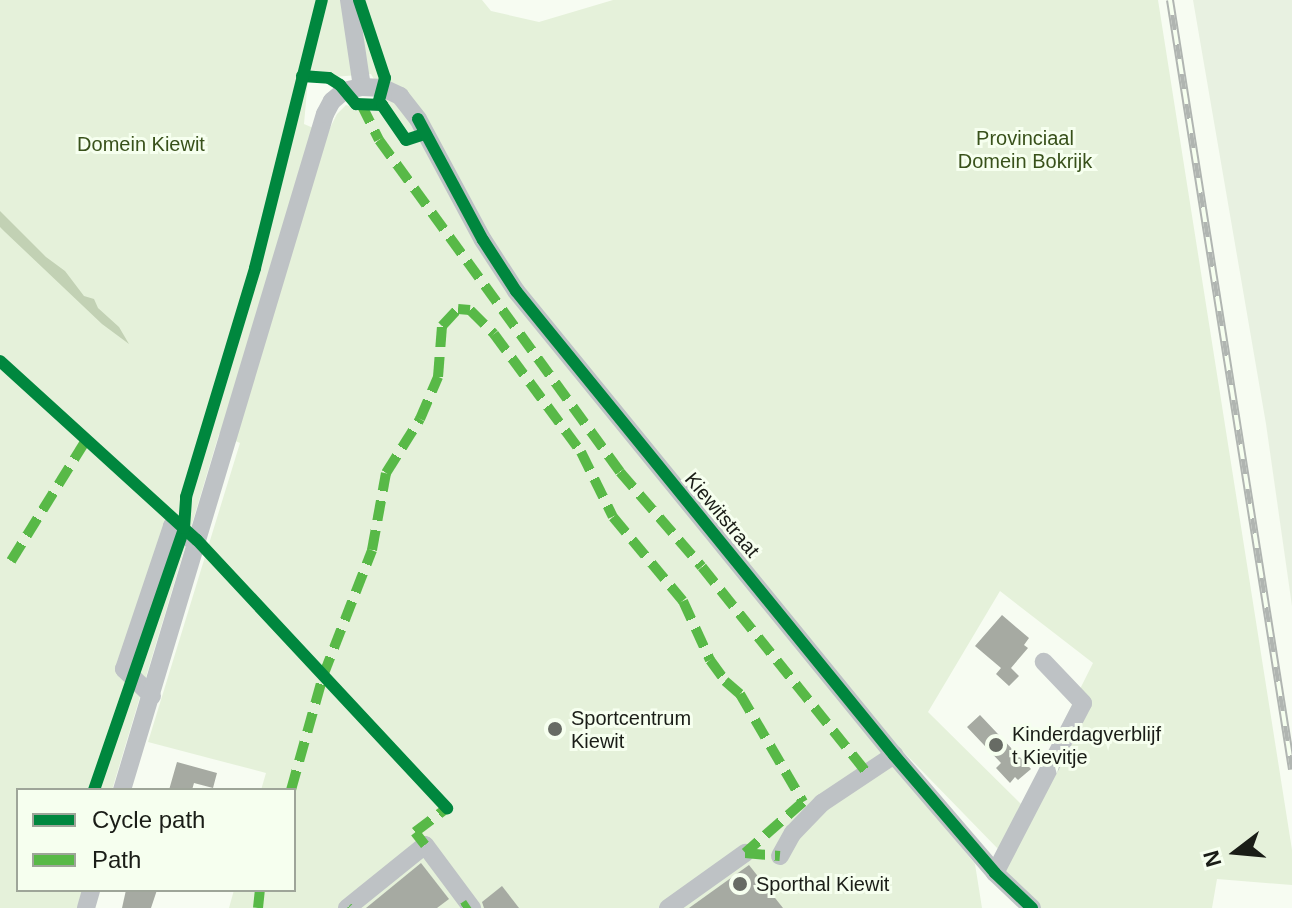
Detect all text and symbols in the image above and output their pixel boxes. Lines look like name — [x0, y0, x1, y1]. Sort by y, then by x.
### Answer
park label: Provinciaal Domein Bokrijk — [958, 126, 1092, 173]
park label: Domein Kiewit — [77, 132, 205, 156]
street label: Kiewitstraat — [680, 468, 764, 562]
place label: Sportcentrum Kiewit — [571, 706, 691, 753]
marker: Sportcentrum Kiewit — [546, 720, 564, 738]
place label: Kinderdagverblijf t Kievitje — [1012, 722, 1161, 769]
marker: Kinderdagverblijf t Kievitje — [987, 736, 1005, 754]
legend — [16, 788, 296, 892]
text: Cycle path — [92, 806, 205, 833]
north arrow — [1196, 812, 1276, 892]
text: Path — [92, 846, 141, 873]
text: N — [1198, 848, 1227, 870]
place label: Sporthal Kiewit — [756, 872, 889, 896]
marker: Sporthal Kiewit — [731, 875, 749, 893]

